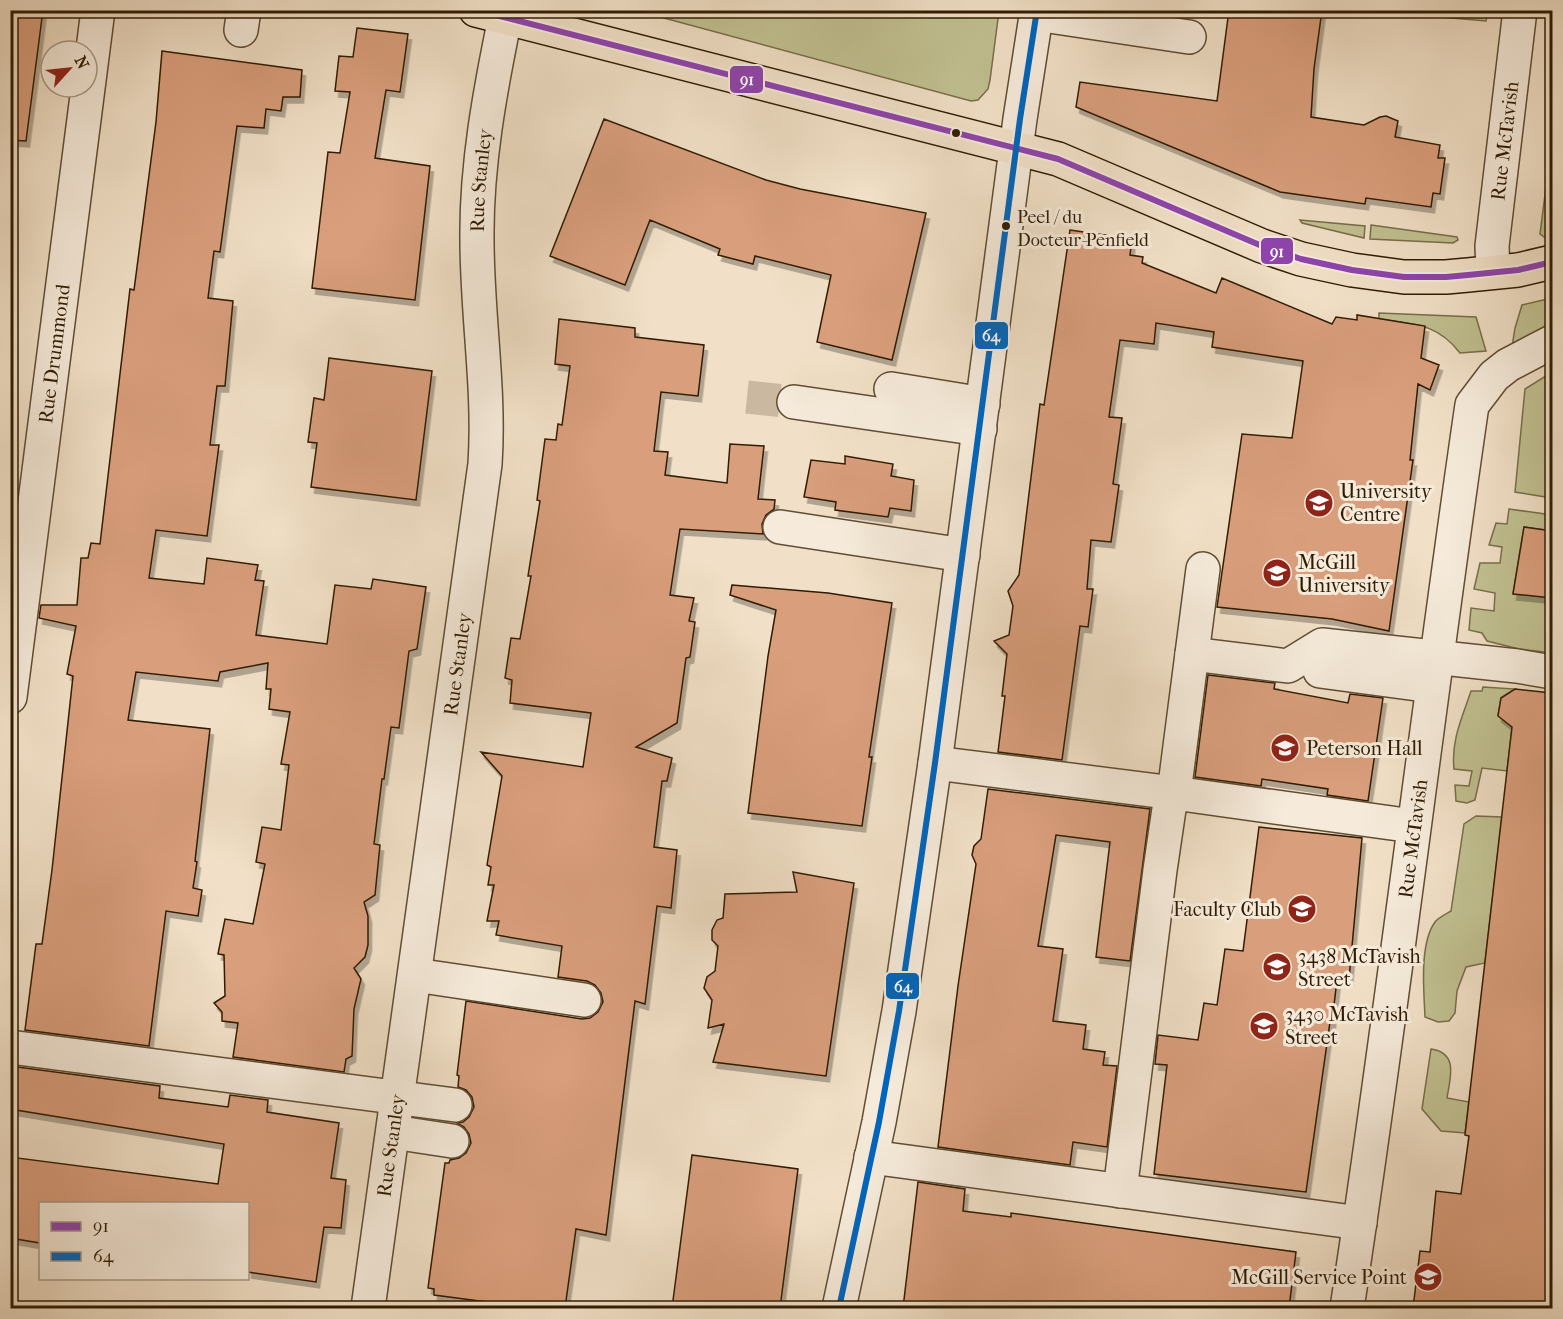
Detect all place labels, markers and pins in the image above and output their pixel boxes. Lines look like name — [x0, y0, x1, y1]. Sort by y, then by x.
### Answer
unlabelled marker — [950, 127, 962, 139]
place label: Peel / du Docteur-Penfield — [1017, 207, 1149, 251]
marker: Peel / du Docteur-Penfield — [1000, 220, 1012, 232]
place label: University Centre — [1340, 480, 1433, 526]
school or university icon: University Centre — [1303, 487, 1335, 519]
place label: McGill University — [1298, 551, 1391, 597]
school or university icon: McGill University — [1261, 557, 1293, 589]
school or university icon: Peterson Hall — [1269, 732, 1301, 764]
place label: Peterson Hall — [1306, 737, 1423, 760]
school or university icon: Faculty Club — [1286, 893, 1318, 925]
place label: Faculty Club — [1173, 898, 1281, 921]
place label: 3438 McTavish Street — [1298, 945, 1422, 991]
school or university icon: 3438 McTavish Street — [1261, 951, 1293, 983]
place label: 3430 McTavish Street — [1285, 1003, 1410, 1049]
school or university icon: 3430 McTavish Street — [1248, 1010, 1280, 1042]
school or university icon: McGill Service Point — [1412, 1261, 1444, 1293]
place label: McGill Service Point — [1231, 1266, 1407, 1289]

